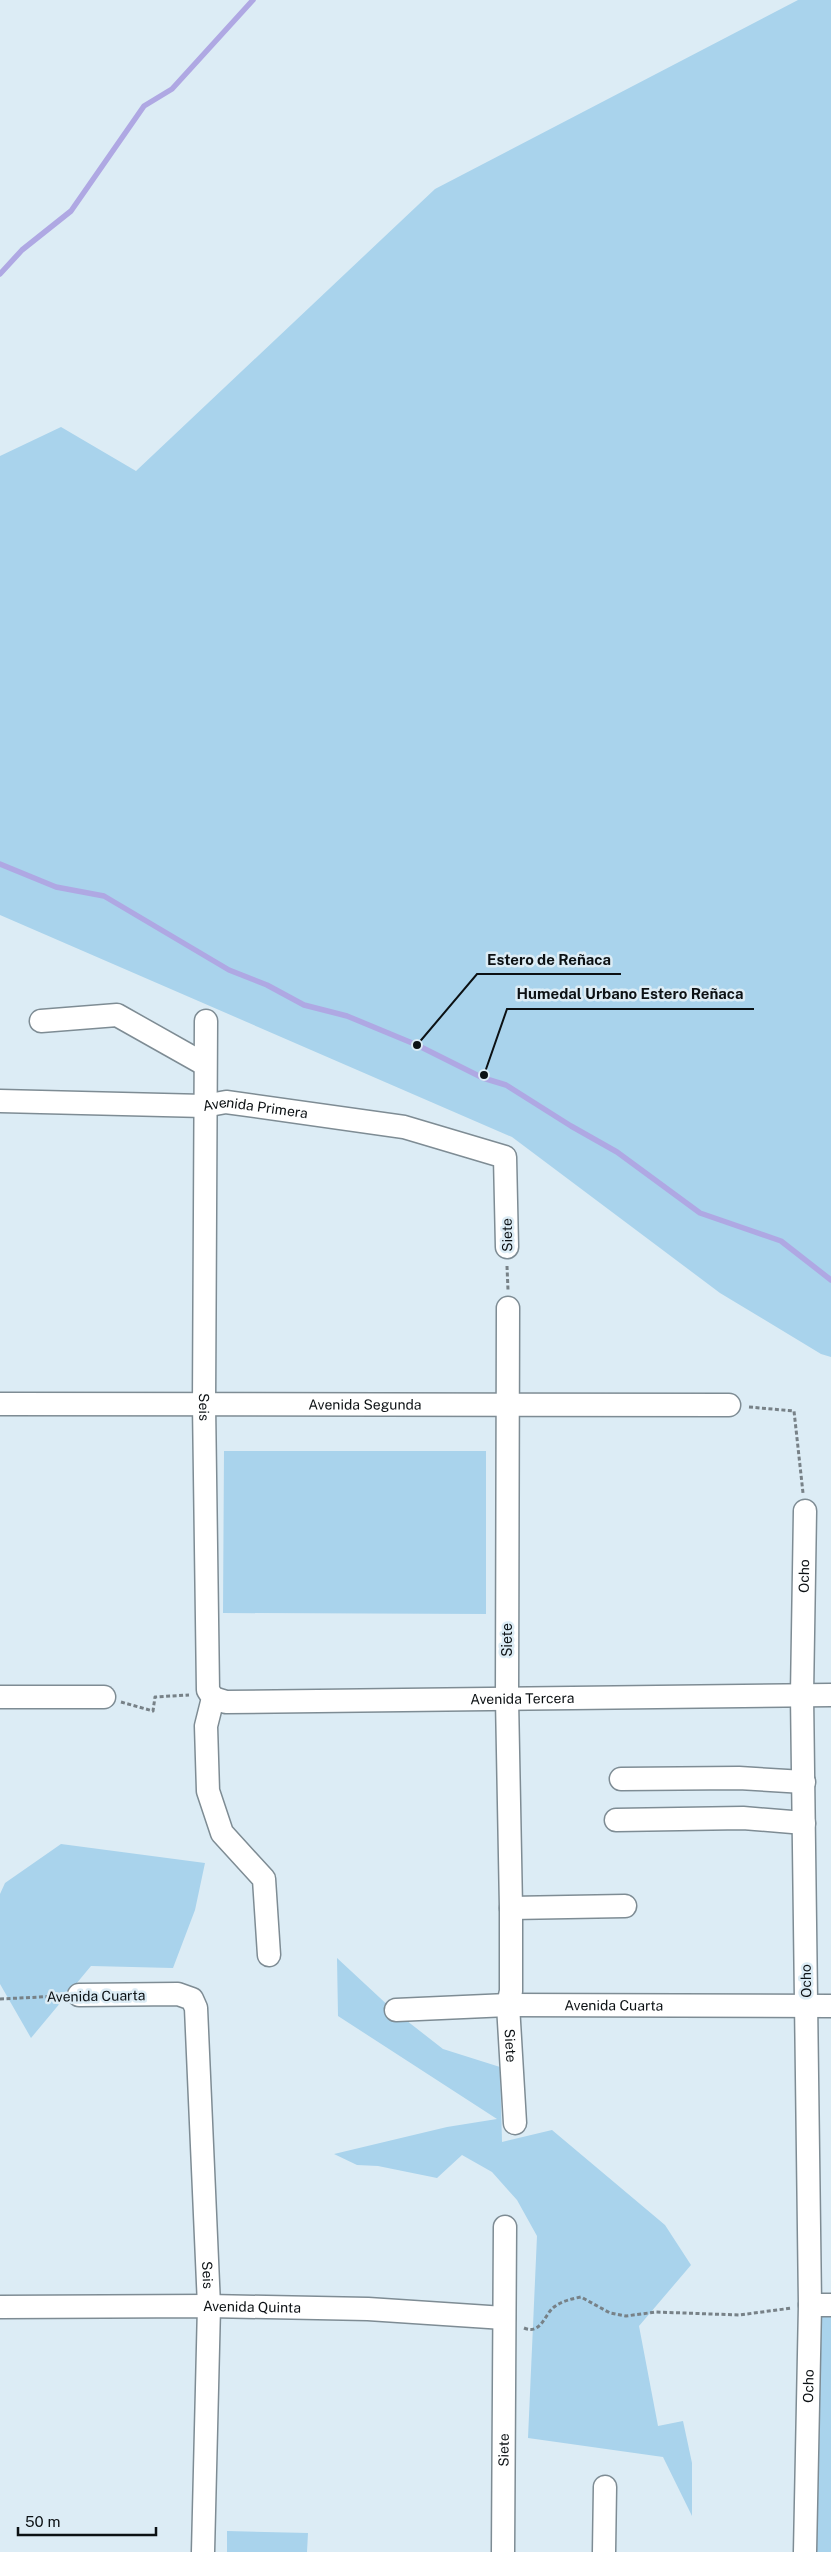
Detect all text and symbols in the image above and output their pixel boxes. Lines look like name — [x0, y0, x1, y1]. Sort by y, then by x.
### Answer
callout: Estero de Reñaca — [477, 944, 621, 974]
text: Estero de Reñaca — [487, 951, 611, 968]
callout: Humedal Urbano Estero Reñaca — [507, 979, 754, 1009]
text: Humedal Urbano Estero Reñaca — [517, 985, 743, 1002]
street label: Avenida Primera — [202, 1094, 309, 1121]
street label: Siete — [499, 1218, 515, 1252]
street label: Seis — [196, 1393, 212, 1421]
street label: Avenida Segunda — [308, 1396, 422, 1413]
street label: Ocho — [796, 1559, 812, 1593]
street label: Siete — [499, 1623, 515, 1657]
street label: Avenida Tercera — [470, 1690, 575, 1707]
street label: Ocho — [798, 1964, 814, 1998]
street label: Avenida Cuarta — [46, 1987, 146, 2005]
street label: Avenida Cuarta — [564, 1997, 663, 2013]
street label: Siete — [501, 2028, 519, 2063]
street label: Seis — [199, 2261, 216, 2289]
street label: Avenida Quinta — [203, 2298, 301, 2316]
street label: Ocho — [800, 2369, 817, 2403]
street label: Siete — [496, 2433, 512, 2467]
scale bar — [18, 2504, 155, 2536]
text: 50 m — [25, 2513, 60, 2530]

